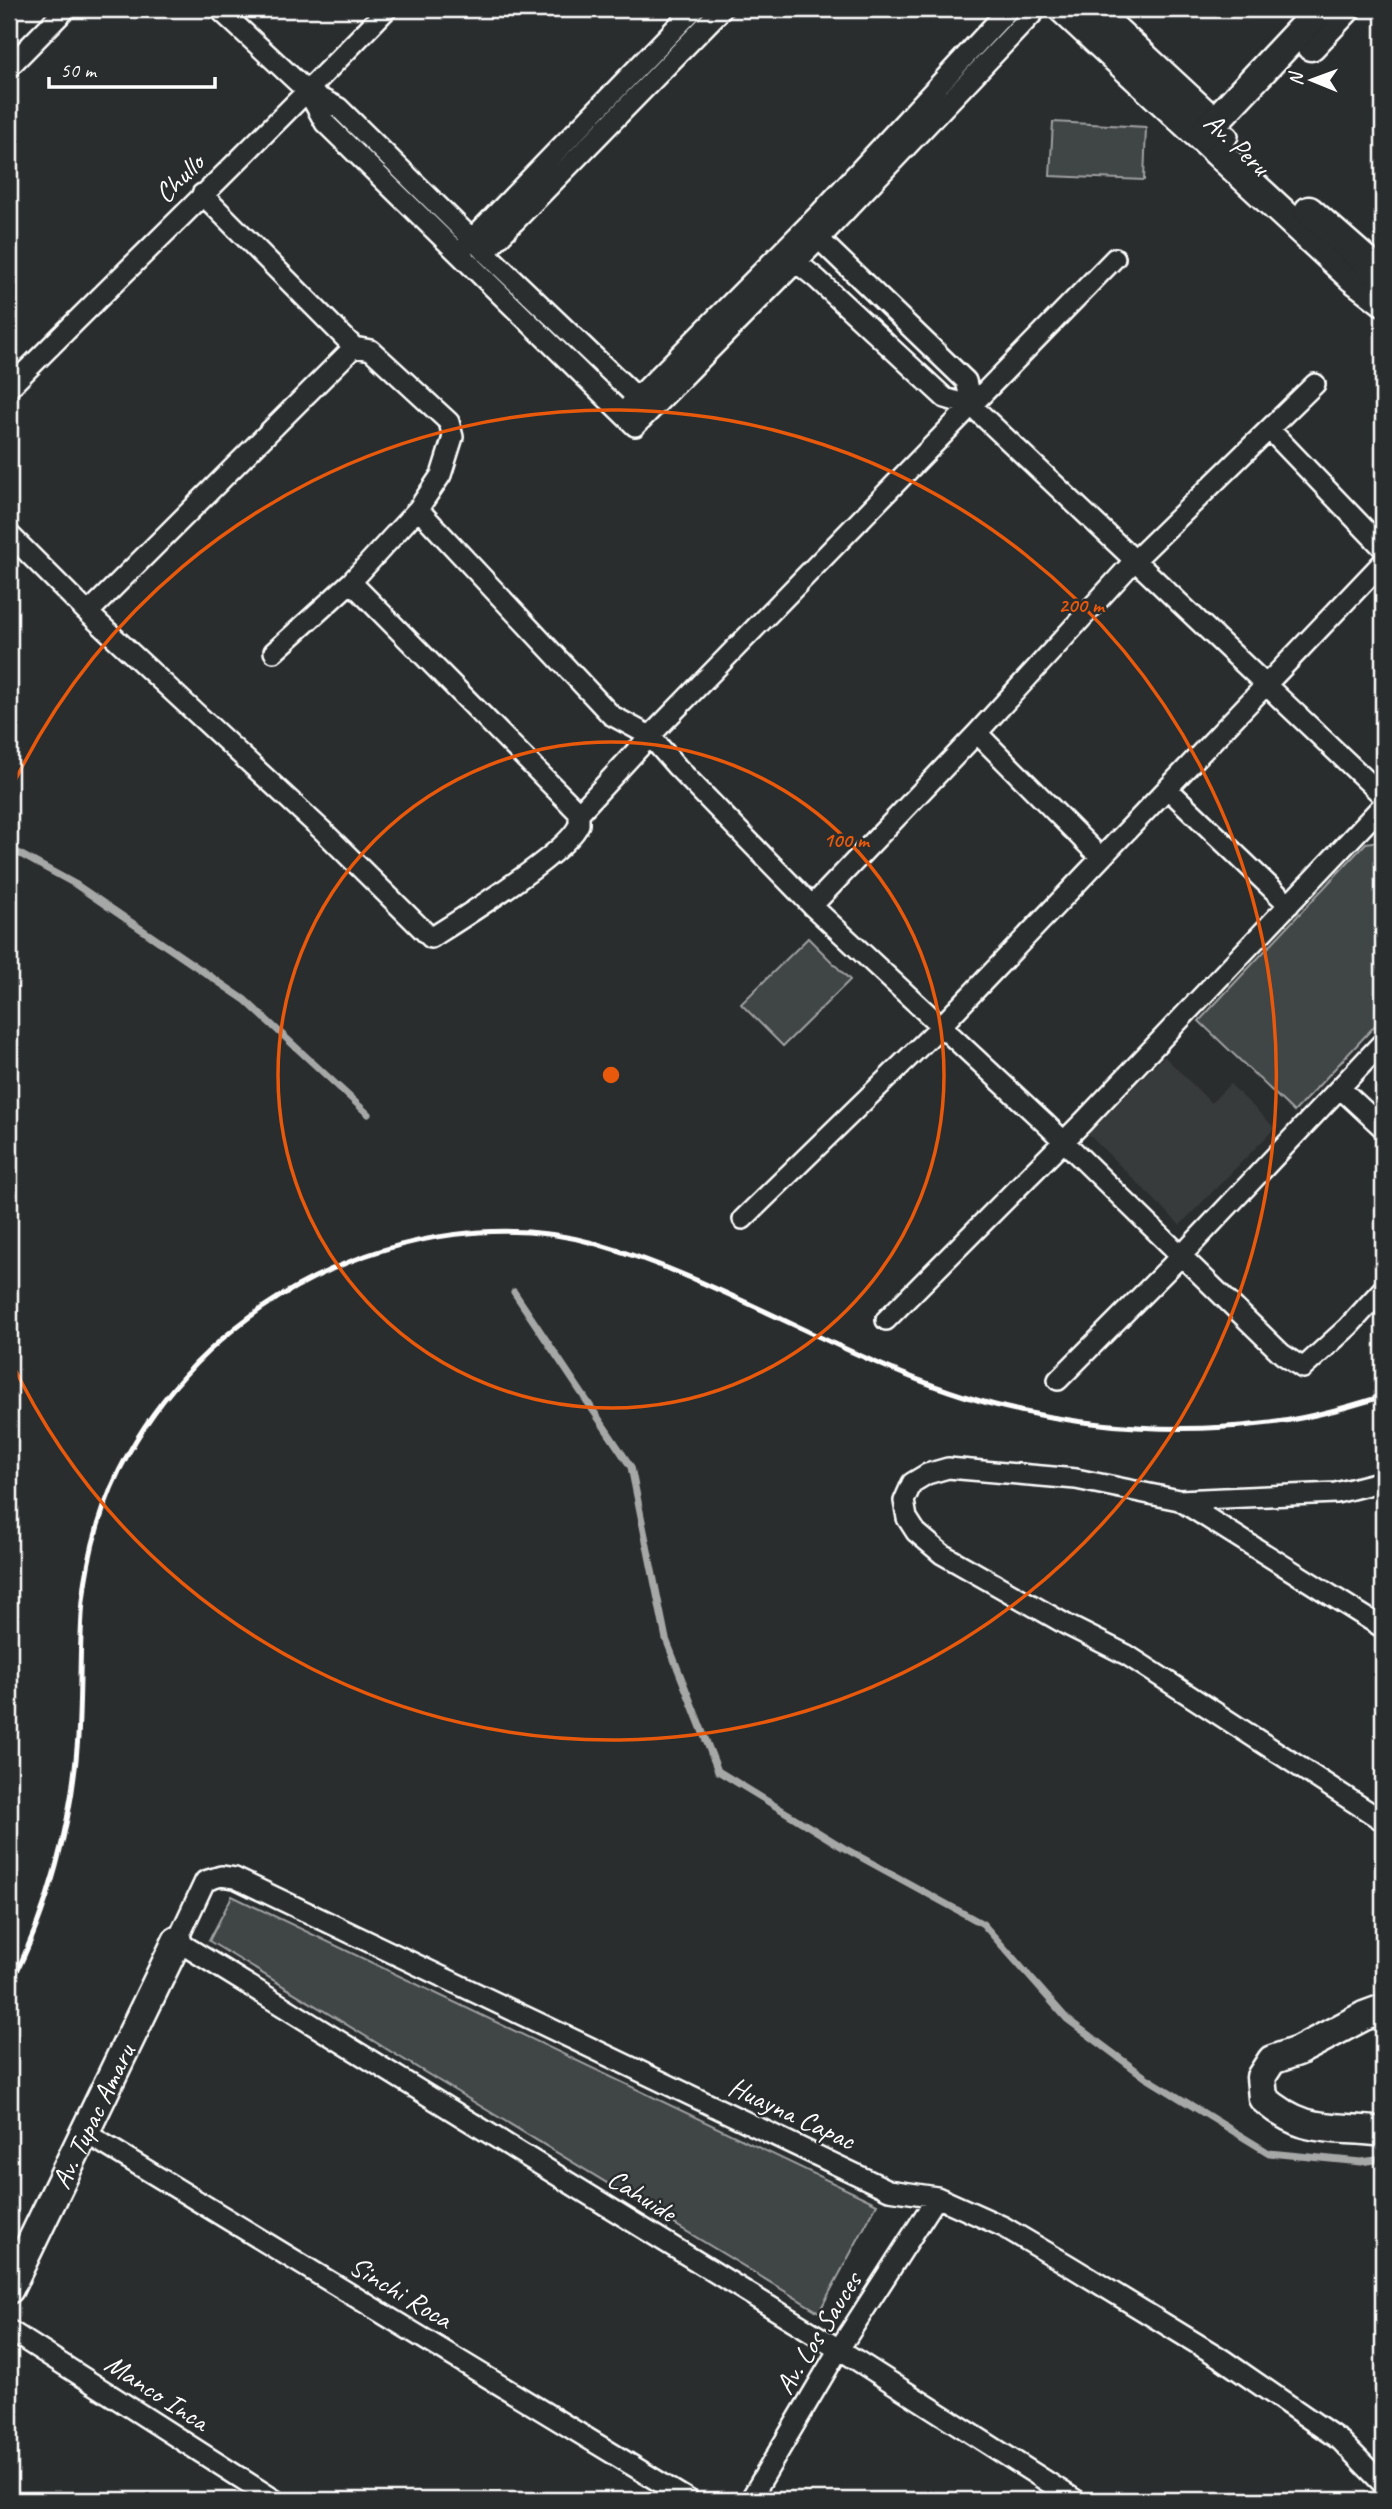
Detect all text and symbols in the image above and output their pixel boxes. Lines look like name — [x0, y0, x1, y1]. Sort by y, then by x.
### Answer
scale bar — [49, 46, 215, 90]
north arrow — [1276, 46, 1346, 116]
text: 50 m — [60, 57, 98, 83]
text: N — [1284, 70, 1308, 86]
street label: Av. Peru — [1197, 105, 1278, 184]
street label: Chullo — [147, 144, 213, 210]
text: 200 m — [1058, 592, 1106, 618]
text: 100 m — [823, 827, 871, 853]
centre of rings — [599, 1063, 623, 1087]
street label: Av. Tupac Amaru — [43, 2037, 143, 2194]
street label: Huayna Capac — [723, 2069, 862, 2158]
street label: Cahuide — [601, 2161, 684, 2230]
street label: Sinchi Roca — [343, 2248, 460, 2337]
street label: Av. Los Sauces — [767, 2263, 871, 2401]
street label: Manco Inca — [99, 2346, 218, 2440]

